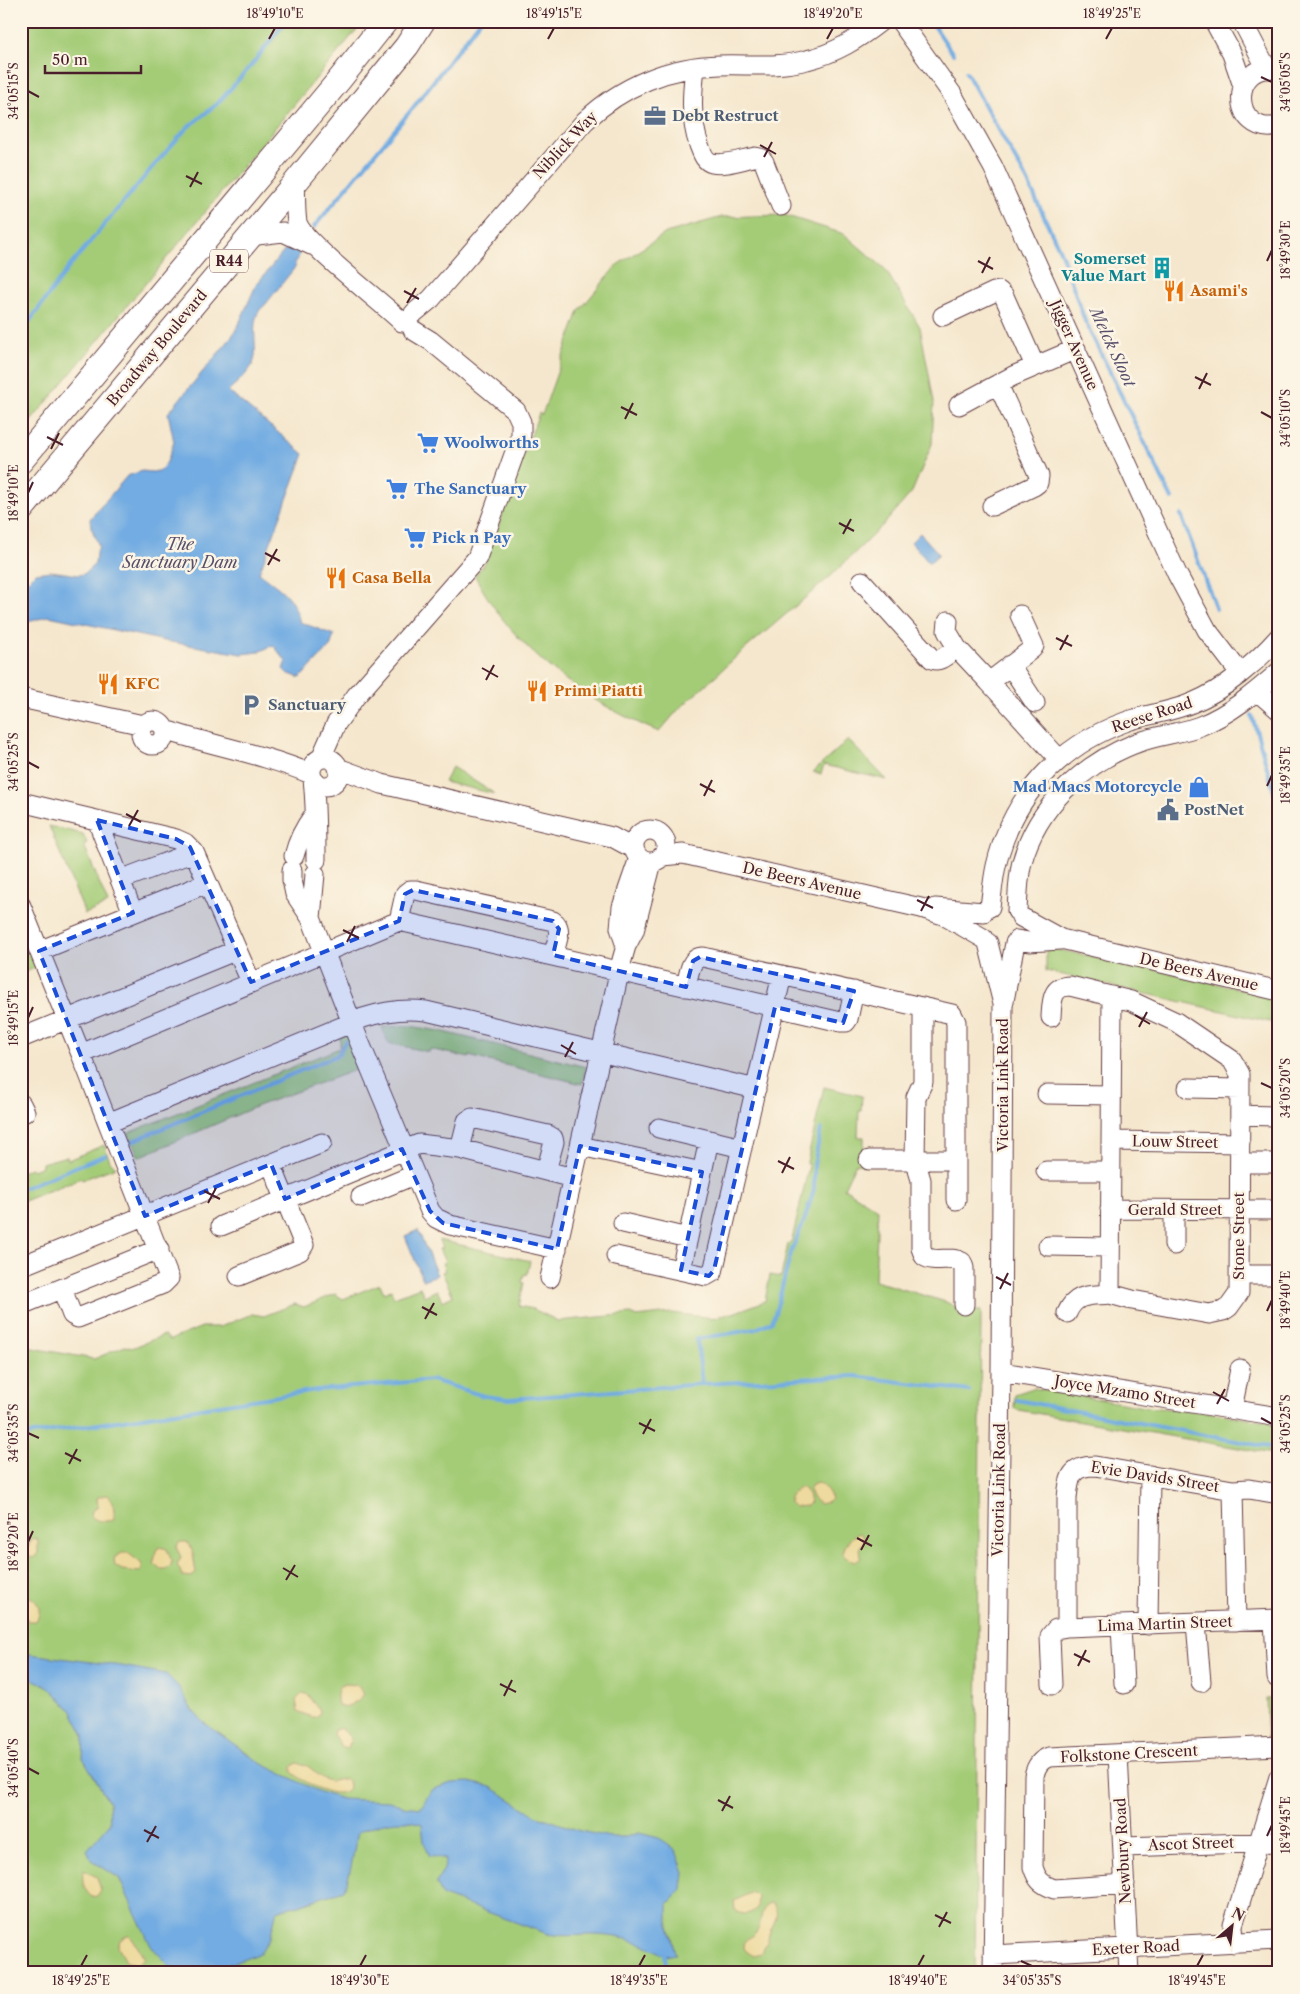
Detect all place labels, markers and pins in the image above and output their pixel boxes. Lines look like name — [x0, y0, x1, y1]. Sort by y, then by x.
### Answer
office icon: Debt Restruct — [642, 103, 668, 129]
place label: Debt Restruct — [672, 106, 778, 125]
place label: Somerset Value Mart — [1060, 249, 1146, 285]
building icon: Somerset Value Mart — [1149, 255, 1175, 281]
restaurant icon: Asami's — [1161, 278, 1187, 304]
place label: Asami's — [1189, 281, 1248, 300]
supermarket icon: Woolworths — [415, 430, 441, 456]
place label: Woolworths — [443, 433, 539, 452]
supermarket icon: The Sanctuary — [384, 476, 410, 502]
place label: The Sanctuary — [414, 479, 527, 498]
supermarket icon: Pick n Pay — [402, 525, 428, 551]
place label: Pick n Pay — [432, 528, 512, 547]
restaurant icon: Casa Bella — [323, 565, 349, 591]
place label: Casa Bella — [352, 568, 432, 587]
restaurant icon: KFC — [95, 671, 121, 697]
place label: KFC — [125, 674, 159, 693]
restaurant icon: Primi Piatti — [524, 678, 550, 704]
place label: Primi Piatti — [554, 681, 643, 700]
parking icon: Sanctuary — [238, 692, 264, 718]
place label: Sanctuary — [268, 695, 347, 714]
shop icon: Mad Macs Motorcycle — [1186, 774, 1212, 800]
place label: Mad Macs Motorcycle — [1013, 777, 1182, 796]
public building icon: PostNet — [1155, 797, 1181, 823]
place label: PostNet — [1184, 800, 1244, 819]

